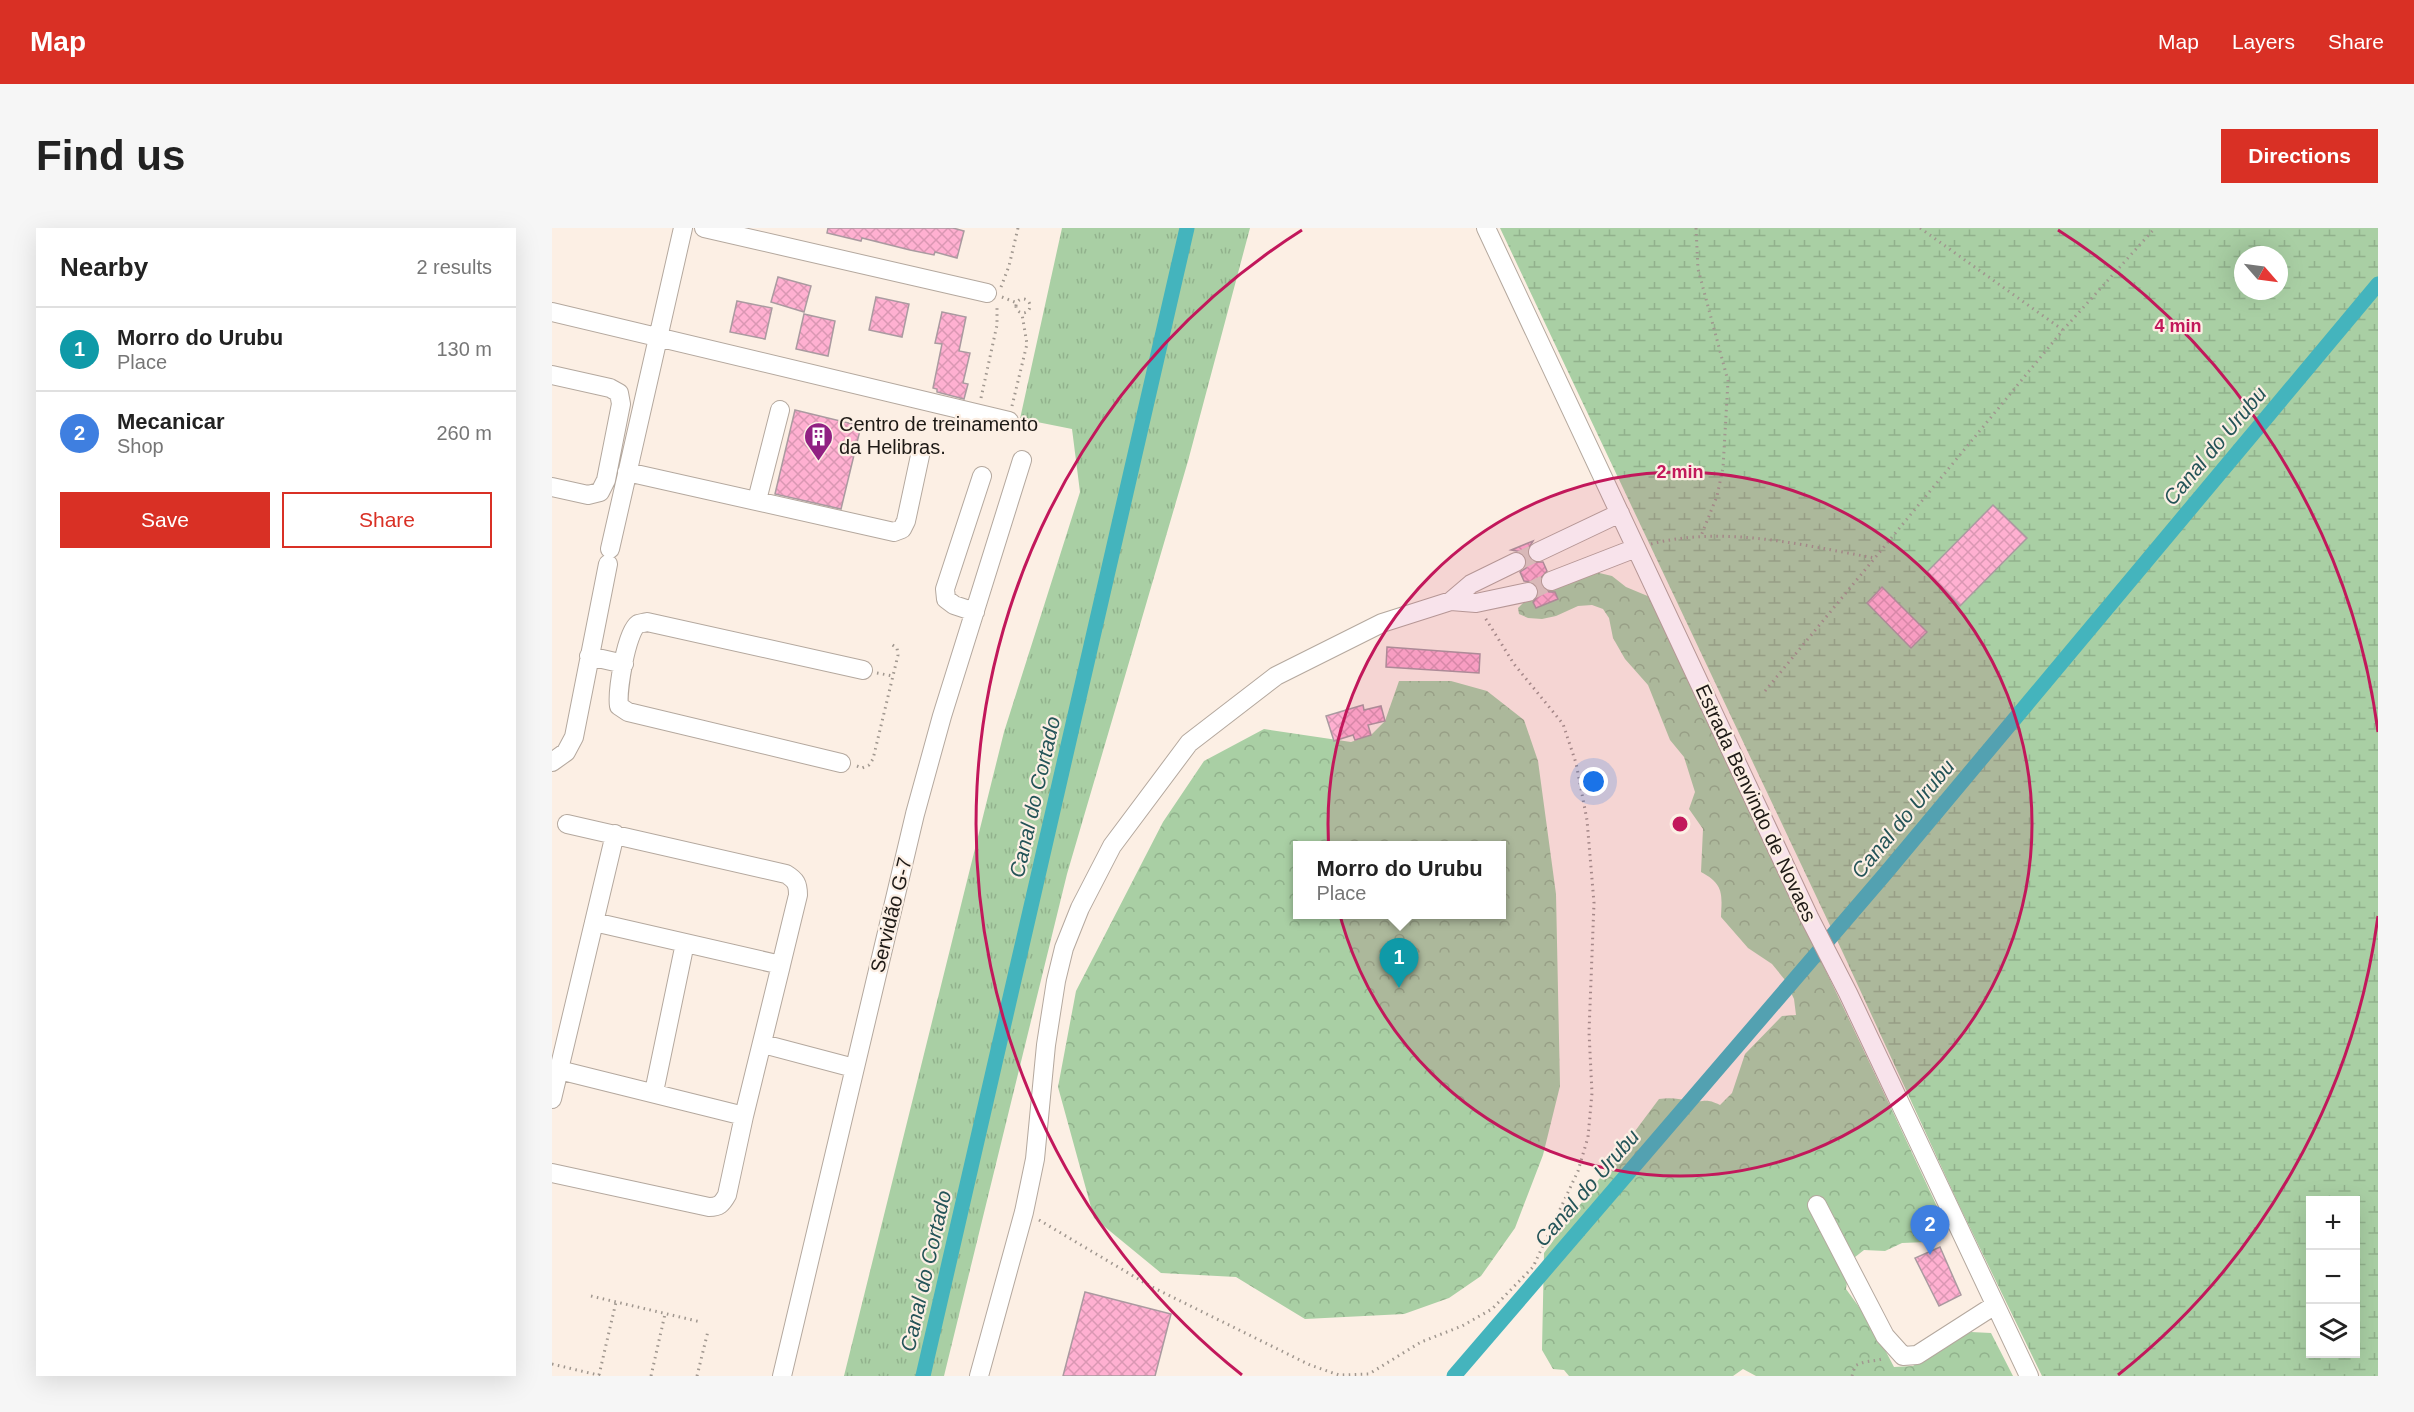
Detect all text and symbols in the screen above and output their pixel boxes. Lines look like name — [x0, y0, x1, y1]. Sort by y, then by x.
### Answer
text: Map — [30, 26, 86, 57]
text: Map — [2158, 30, 2199, 53]
text: Layers — [2232, 30, 2295, 53]
text: Share — [2328, 30, 2384, 53]
button: Directions — [2221, 129, 2378, 183]
text: Find us — [36, 132, 185, 179]
north arrow — [2234, 246, 2288, 300]
text: Nearby — [60, 252, 148, 282]
text: 2 results — [416, 256, 492, 278]
text: 4 min — [2154, 316, 2202, 336]
text: Morro do Urubu — [117, 325, 283, 350]
text: 1 — [74, 338, 85, 360]
text: 130 m — [436, 338, 492, 360]
text: Place — [117, 351, 167, 373]
water label: Canal do Urubu — [2159, 382, 2271, 509]
text: Mecanicar — [117, 409, 225, 434]
place label: Centro de treinamento da Helibras. — [839, 413, 1038, 458]
building icon: Centro de treinamento da Helibras. — [802, 420, 834, 462]
text: 2 — [74, 422, 85, 444]
text: 260 m — [436, 422, 492, 444]
text: Shop — [117, 435, 164, 457]
text: 2 min — [1656, 462, 1704, 482]
button: Save — [60, 492, 270, 548]
button: Share — [282, 492, 492, 548]
street label: Estrada Benvindo de Novaes — [1691, 681, 1821, 925]
water label: Canal do Cortado — [1005, 714, 1064, 880]
water label: Canal do Urubu — [1847, 755, 1959, 882]
your location — [1579, 767, 1608, 796]
centre of rings — [1670, 814, 1690, 834]
popup — [1293, 841, 1506, 919]
street label: Servidão G-7 — [866, 855, 916, 975]
text: Morro do Urubu — [1316, 856, 1483, 881]
text: Place — [1316, 882, 1366, 904]
pin: 1 — [1380, 938, 1418, 988]
water label: Canal do Urubu — [1530, 1124, 1644, 1251]
water label: Canal do Cortado — [896, 1188, 955, 1354]
map controls — [2306, 1196, 2360, 1358]
button: + — [2306, 1196, 2360, 1250]
pin: 2 — [1910, 1206, 1950, 1255]
button: − — [2306, 1250, 2360, 1304]
button: layers — [2306, 1304, 2360, 1358]

